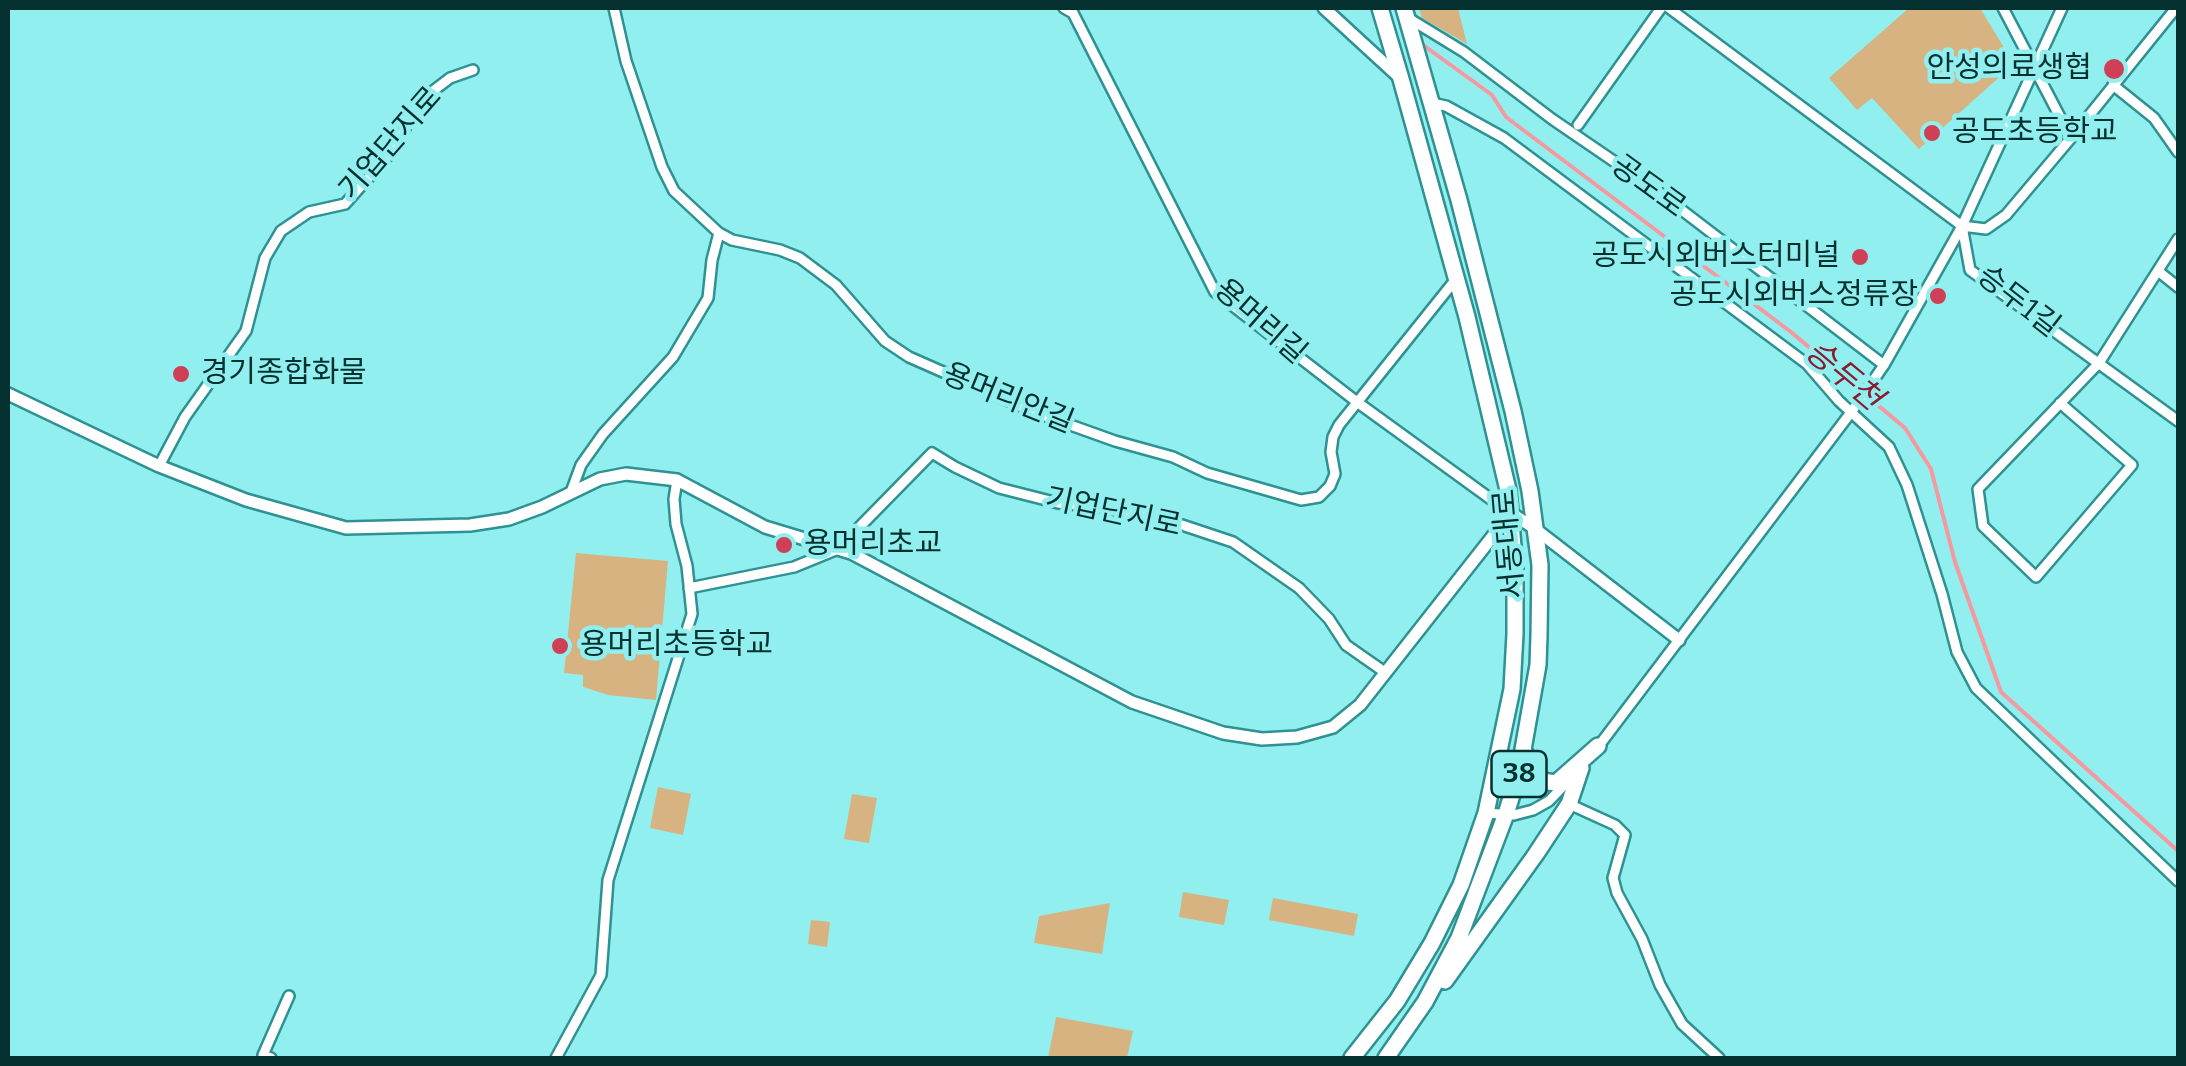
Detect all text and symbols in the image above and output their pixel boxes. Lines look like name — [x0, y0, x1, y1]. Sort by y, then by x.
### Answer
place label: 안성의료생협 — [1926, 51, 2092, 87]
marker: 안성의료생협 — [2101, 56, 2127, 82]
street label: 기업단지로 — [332, 80, 450, 208]
place label: 공도초등학교 — [1952, 115, 2118, 151]
marker: 공도초등학교 — [1921, 122, 1943, 144]
street label: 공도로 — [1604, 148, 1692, 226]
place label: 공도시외버스터미널 — [1592, 239, 1840, 275]
marker: 공도시외버스터미널 — [1849, 246, 1871, 268]
street label: 승두1길 — [1969, 259, 2067, 345]
street label: 용머리길 — [1207, 272, 1313, 372]
place label: 공도시외버스정류장 — [1670, 278, 1918, 314]
marker: 공도시외버스정류장 — [1927, 285, 1949, 307]
water label: 승두천 — [1797, 333, 1889, 419]
place label: 경기종합화물 — [201, 356, 367, 392]
street label: 용머리안길 — [937, 356, 1079, 442]
marker: 경기종합화물 — [170, 363, 192, 385]
street label: 기업단지로 — [1042, 481, 1184, 545]
street label: 서동대로 — [1487, 487, 1533, 601]
place label: 용머리초교 — [804, 527, 942, 563]
marker: 용머리초교 — [773, 534, 795, 556]
place label: 용머리초등학교 — [580, 628, 773, 664]
marker: 용머리초등학교 — [549, 635, 571, 657]
road number: 38 — [1492, 751, 1546, 797]

